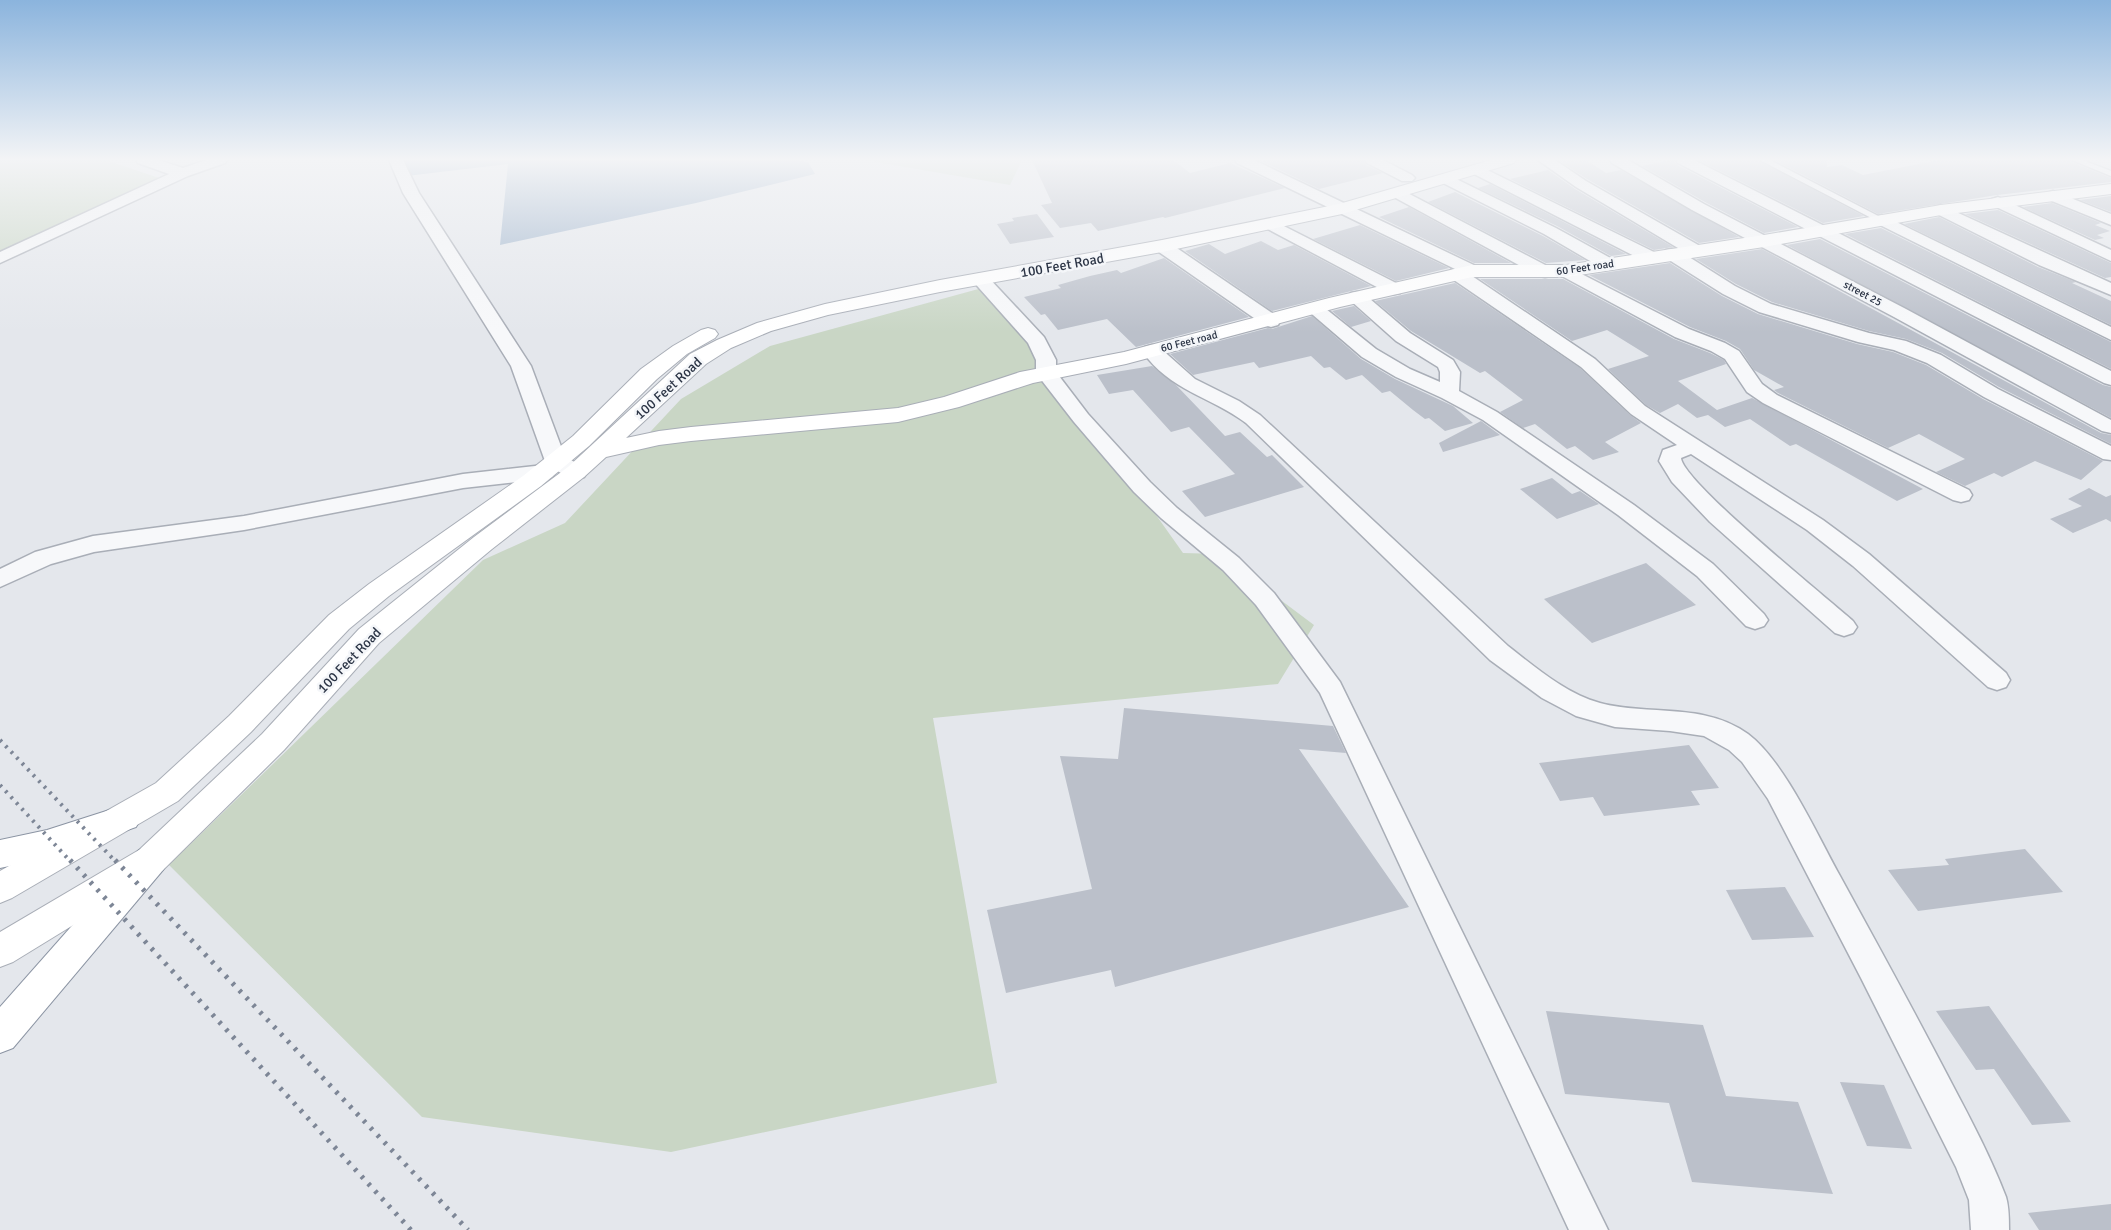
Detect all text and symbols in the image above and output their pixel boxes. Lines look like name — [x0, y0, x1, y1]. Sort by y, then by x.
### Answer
street label: 100 Feet Road — [1019, 250, 1105, 281]
street label: 60 Feet road — [1555, 257, 1615, 278]
street label: street 25 — [1841, 278, 1884, 309]
street label: 60 Feet road — [1159, 328, 1219, 355]
street label: 100 Feet Road — [631, 354, 705, 423]
street label: 100 Feet Road — [314, 624, 385, 697]

